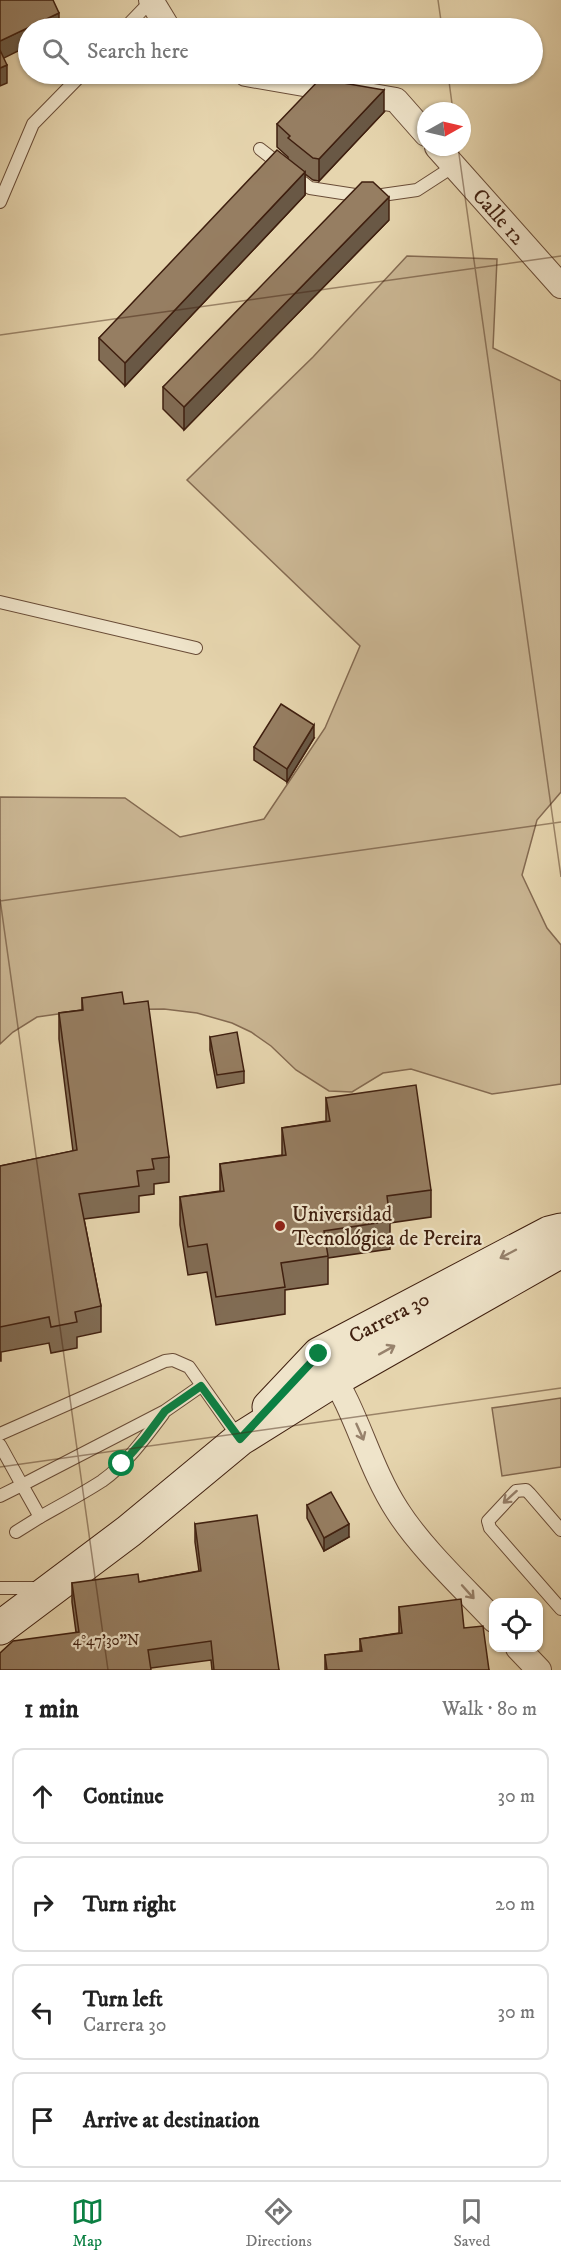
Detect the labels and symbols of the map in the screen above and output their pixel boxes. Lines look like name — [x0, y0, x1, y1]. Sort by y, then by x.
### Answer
north arrow — [417, 102, 471, 156]
street label: Calle 12 — [466, 184, 531, 251]
place label: Universidad Tecnológica de Pereira — [292, 1202, 482, 1252]
marker: Universidad Tecnológica de Pereira — [273, 1219, 287, 1233]
one-way arrow — [500, 1248, 517, 1260]
street label: Carrera 30 — [345, 1286, 434, 1350]
route end — [305, 1340, 331, 1366]
one-way arrow — [377, 1344, 395, 1355]
one-way arrow — [356, 1423, 367, 1441]
route start — [108, 1450, 134, 1476]
one-way arrow — [503, 1490, 518, 1504]
one-way arrow — [461, 1584, 475, 1599]
text: 4°47'30"N — [73, 1631, 139, 1650]

